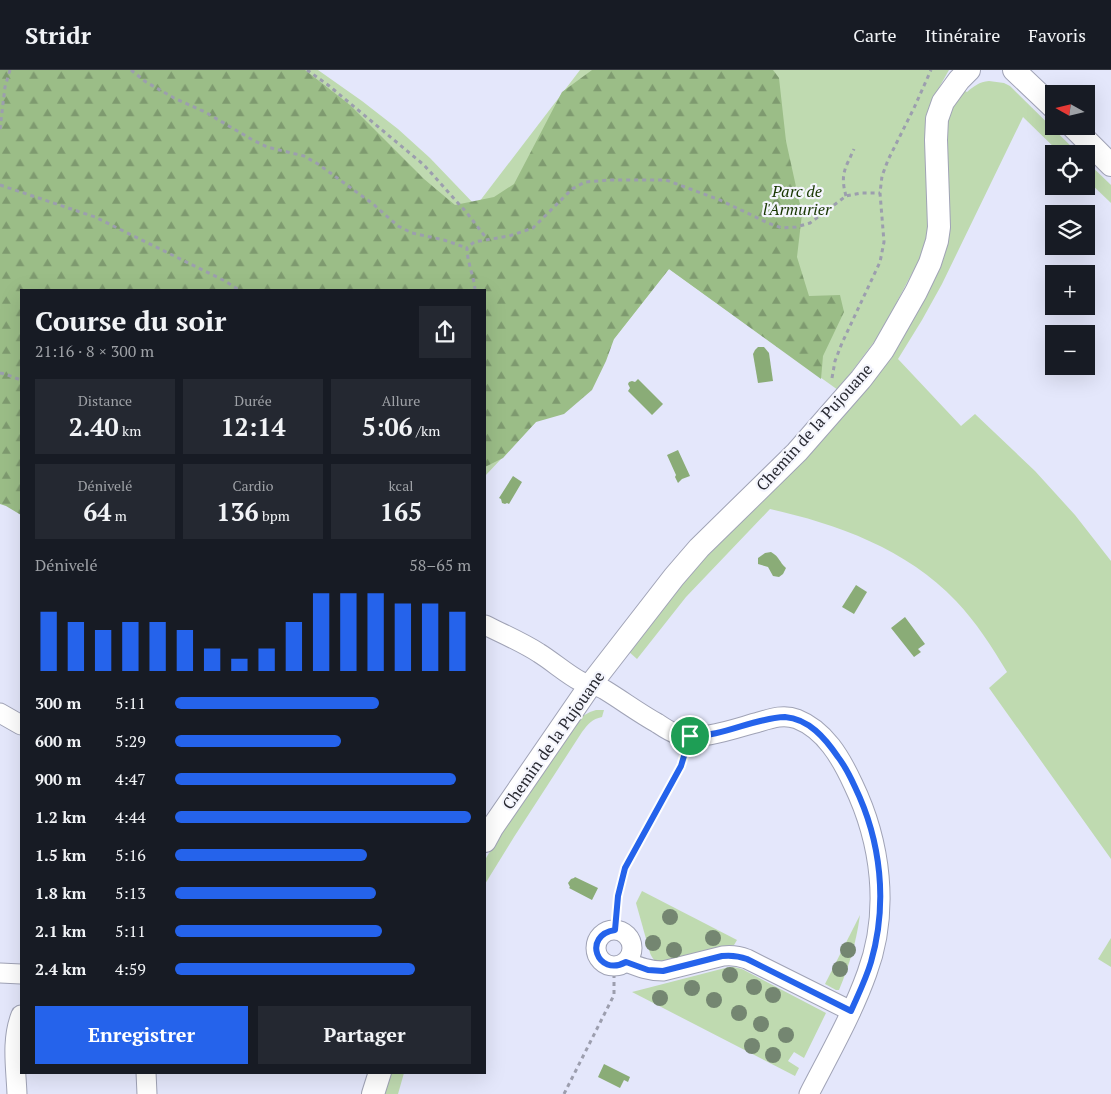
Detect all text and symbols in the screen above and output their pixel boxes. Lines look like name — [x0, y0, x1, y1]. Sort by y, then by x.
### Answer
text: Stridr — [25, 19, 91, 51]
text: Carte — [853, 23, 897, 47]
text: Itinéraire — [925, 23, 1000, 47]
text: Favoris — [1028, 23, 1086, 47]
north arrow — [1045, 85, 1095, 135]
map controls — [1045, 85, 1095, 375]
button: locate — [1045, 145, 1095, 195]
park label: Parc de l'Armurier — [763, 180, 832, 220]
button: layers — [1045, 205, 1095, 255]
button: + — [1045, 265, 1095, 315]
text: Course du soir — [35, 302, 226, 339]
button: share — [419, 306, 471, 358]
button: − — [1045, 325, 1095, 375]
text: 21:16 · 8 × 300 m — [35, 340, 154, 362]
street label: Chemin de la Pujouane — [751, 359, 877, 495]
text: Distance — [78, 391, 132, 410]
text: Durée — [234, 391, 272, 410]
text: Allure — [382, 391, 420, 410]
text: 2.40 — [69, 410, 119, 443]
text: 12:14 — [220, 410, 286, 443]
text: 5:06 — [362, 410, 413, 443]
text: km — [119, 421, 141, 440]
text: /km — [413, 421, 440, 440]
text: Dénivelé — [78, 476, 132, 495]
text: Cardio — [232, 476, 274, 495]
text: kcal — [389, 476, 413, 495]
text: 64 — [83, 495, 111, 528]
text: 136 — [216, 495, 259, 528]
text: 165 — [380, 495, 422, 528]
text: m — [111, 506, 127, 525]
text: bpm — [259, 506, 290, 525]
text: Dénivelé — [35, 554, 97, 576]
text: 58–65 m — [409, 554, 471, 576]
street label: Chemin de la Pujouane — [497, 666, 609, 814]
text: 300 m — [35, 692, 81, 714]
text: 5:11 — [115, 692, 146, 714]
pin — [669, 715, 711, 757]
icon: arrive — [676, 722, 704, 750]
text: 600 m — [35, 730, 81, 752]
text: 5:29 — [115, 730, 146, 752]
text: 900 m — [35, 768, 81, 790]
text: 4:47 — [115, 768, 146, 790]
text: 1.2 km — [35, 806, 86, 828]
text: 4:44 — [115, 806, 146, 828]
text: 1.5 km — [35, 844, 86, 866]
text: 5:16 — [115, 844, 146, 866]
text: 1.8 km — [35, 882, 86, 904]
text: 5:13 — [115, 882, 146, 904]
text: 2.1 km — [35, 920, 86, 942]
text: 5:11 — [115, 920, 146, 942]
text: 2.4 km — [35, 958, 86, 980]
text: 4:59 — [115, 958, 146, 980]
button: Enregistrer — [35, 1006, 248, 1064]
button: Partager — [258, 1006, 471, 1064]

